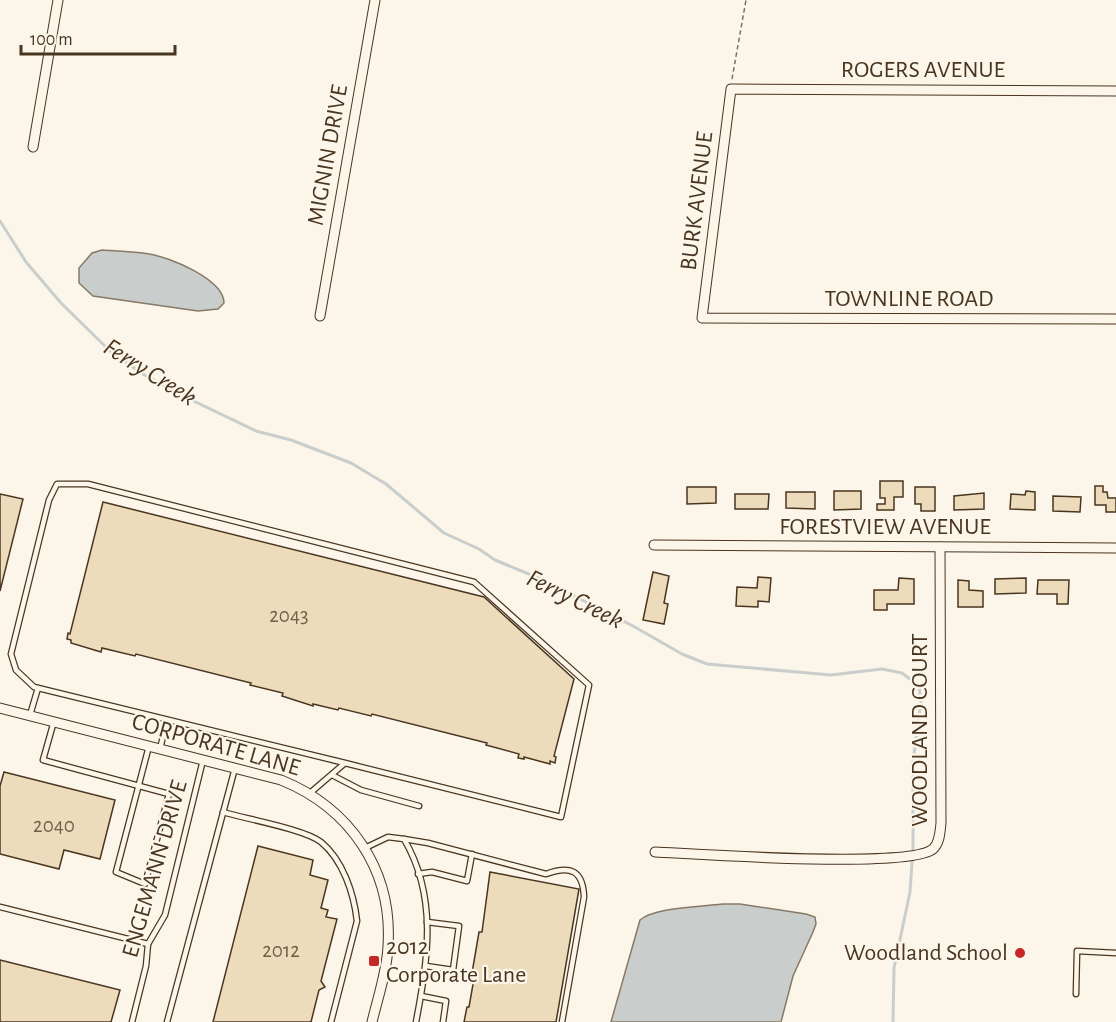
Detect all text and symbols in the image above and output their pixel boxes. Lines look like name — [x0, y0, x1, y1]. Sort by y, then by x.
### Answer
scale bar — [21, 18, 176, 56]
text: 100 m — [30, 31, 73, 49]
street label: ROGERS AVENUE — [841, 58, 1006, 82]
street label: MIGNIN DRIVE — [304, 82, 352, 227]
street label: BURK AVENUE — [677, 130, 717, 272]
street label: TOWNLINE ROAD — [824, 287, 994, 311]
water label: Ferry Creek — [99, 333, 201, 411]
street label: FORESTVIEW AVENUE — [779, 515, 991, 539]
water label: Ferry Creek — [523, 565, 627, 633]
house number: 2043 — [269, 605, 309, 626]
street label: WOODLAND COURT — [908, 633, 932, 827]
street label: CORPORATE LANE — [129, 710, 303, 781]
street label: ENGEMANN DRIVE — [118, 777, 192, 960]
house number: 2040 — [33, 815, 75, 836]
place label: 2012 Corporate Lane — [386, 935, 526, 987]
house number: 2012 — [262, 940, 300, 961]
place label: Woodland School — [844, 941, 1008, 965]
marker: Woodland School — [1013, 946, 1027, 960]
marker: 2012 Corporate Lane — [367, 954, 381, 968]

